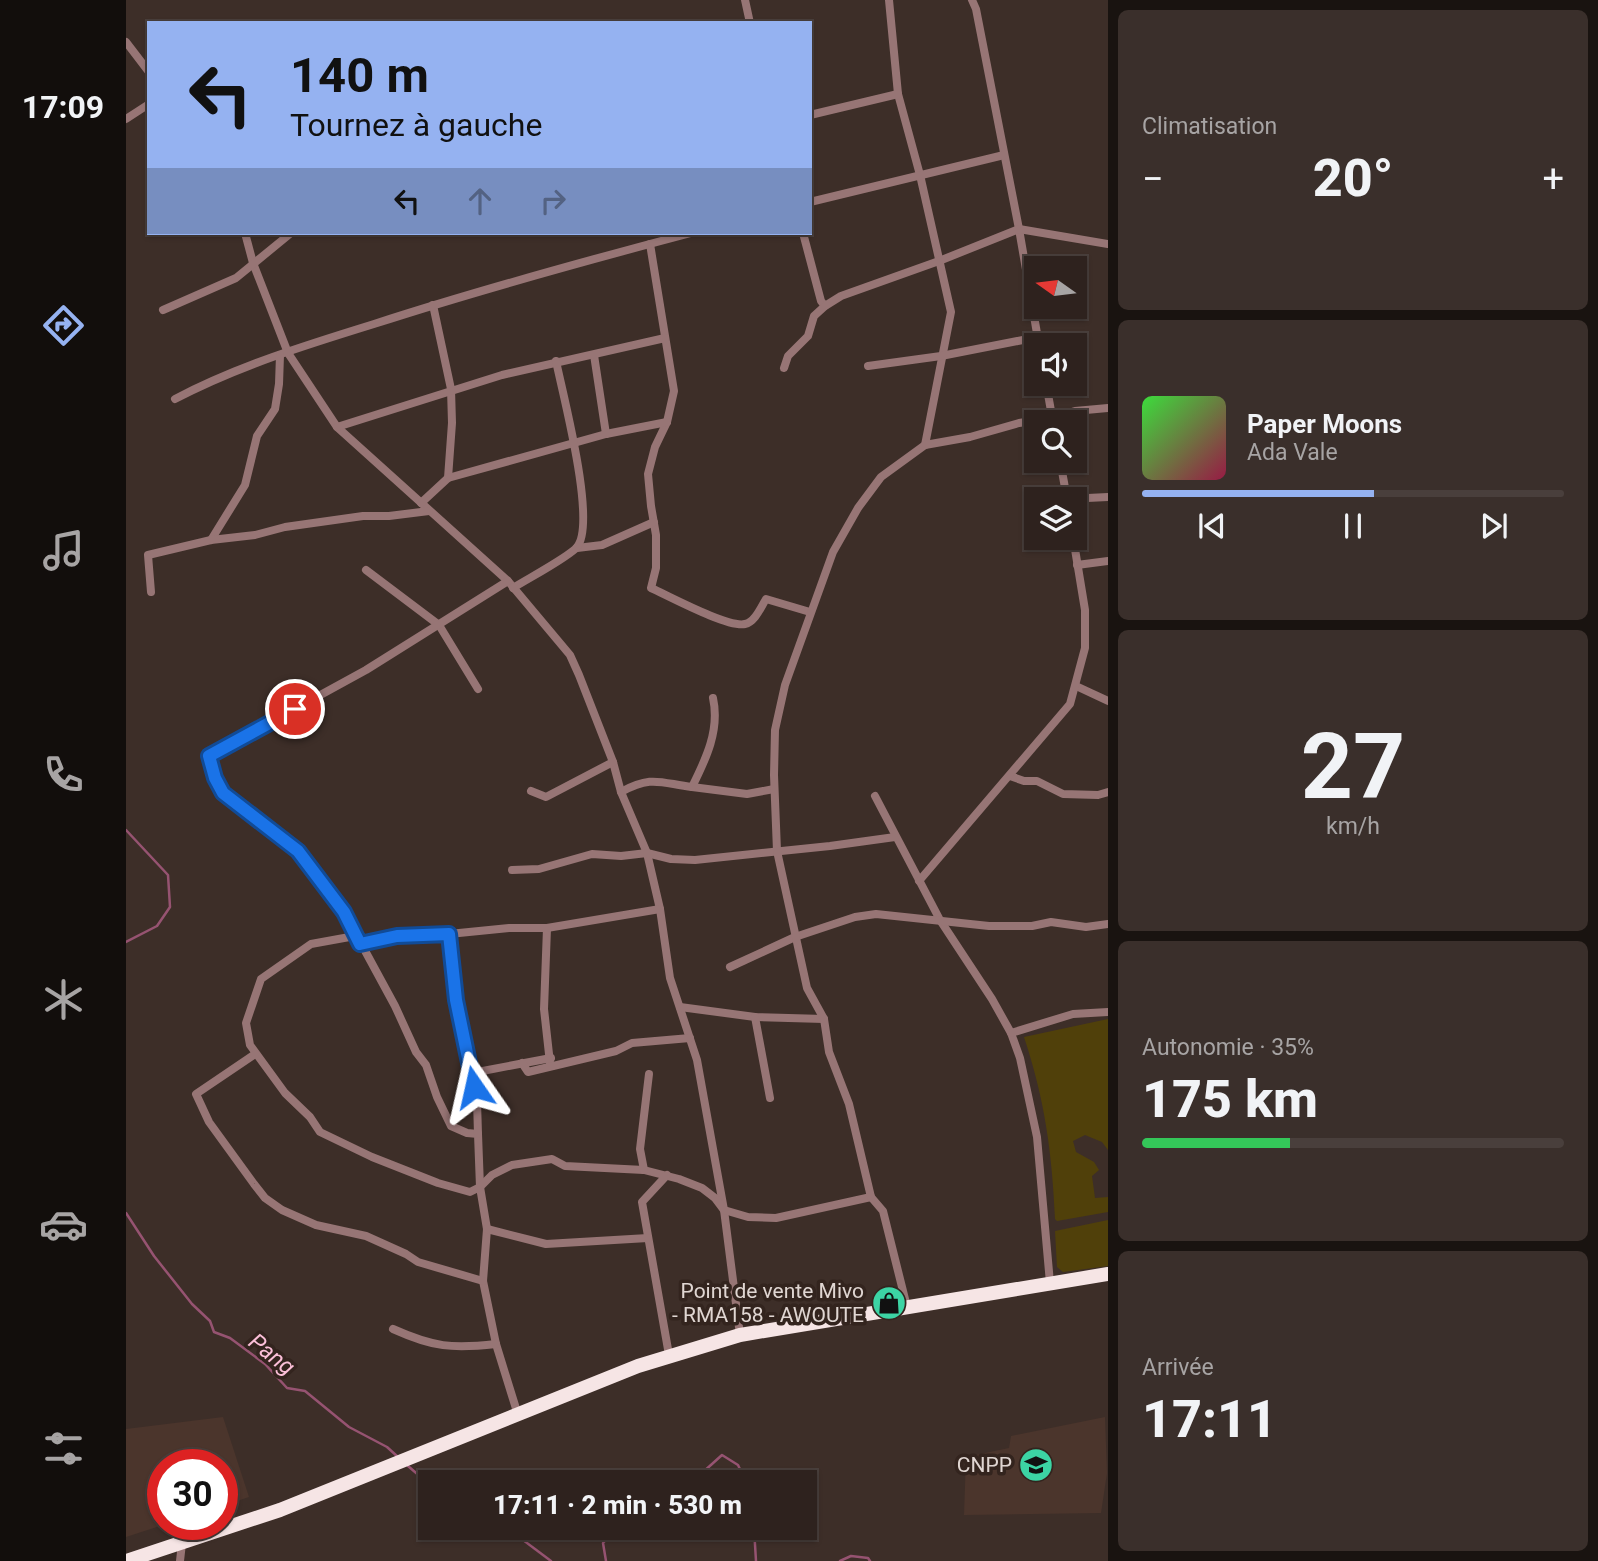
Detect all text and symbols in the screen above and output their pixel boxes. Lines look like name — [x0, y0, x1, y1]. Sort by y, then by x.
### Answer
text: 140 m — [290, 47, 429, 104]
icon: left — [175, 49, 266, 140]
text: 17:09 — [22, 88, 104, 126]
text: Tournez à gauche — [290, 106, 542, 144]
text: Climatisation — [1142, 113, 1277, 140]
text: 20° — [1313, 148, 1393, 209]
text: − — [1142, 157, 1164, 201]
text: + — [1542, 157, 1564, 201]
icon: left — [388, 182, 426, 220]
icon: ahead — [461, 182, 499, 220]
icon: right — [534, 182, 572, 220]
north arrow — [1024, 256, 1087, 318]
map controls — [1024, 256, 1087, 550]
icon: directions — [39, 301, 88, 350]
button: sound — [1024, 333, 1087, 396]
text: Paper Moons — [1247, 409, 1402, 439]
button: search — [1024, 410, 1087, 473]
text: Ada Vale — [1247, 439, 1338, 466]
button: layers — [1024, 487, 1087, 550]
icon: previous — [1193, 507, 1231, 545]
icon: pause — [1334, 507, 1372, 545]
icon: next — [1475, 507, 1513, 545]
icon: music — [39, 526, 88, 575]
pin — [265, 679, 325, 739]
icon: arrive — [276, 690, 314, 728]
text: 27 — [1301, 714, 1405, 820]
icon: phone — [39, 750, 88, 799]
text: km/h — [1326, 813, 1380, 840]
icon: climate — [39, 975, 88, 1024]
text: Autonomie · 35% — [1142, 1034, 1314, 1061]
position arrow — [437, 1050, 511, 1124]
text: 175 km — [1142, 1069, 1318, 1130]
icon: car — [39, 1200, 88, 1249]
place label: Point de vente Mivo - RMA158 - AWOUTE — [672, 1279, 864, 1327]
shop icon: Point de vente Mivo - RMA158 - AWOUTE — [870, 1284, 908, 1322]
water label: Pang — [243, 1328, 300, 1381]
text: Arrivée — [1142, 1354, 1214, 1381]
text: 17:11 — [1142, 1389, 1277, 1450]
icon: filters — [39, 1424, 88, 1473]
school or university icon: CNPP — [1017, 1446, 1055, 1484]
speed limit sign: 30 — [147, 1449, 238, 1540]
place label: CNPP — [957, 1453, 1012, 1477]
text: 17:11 · 2 min · 530 m — [493, 1490, 742, 1520]

